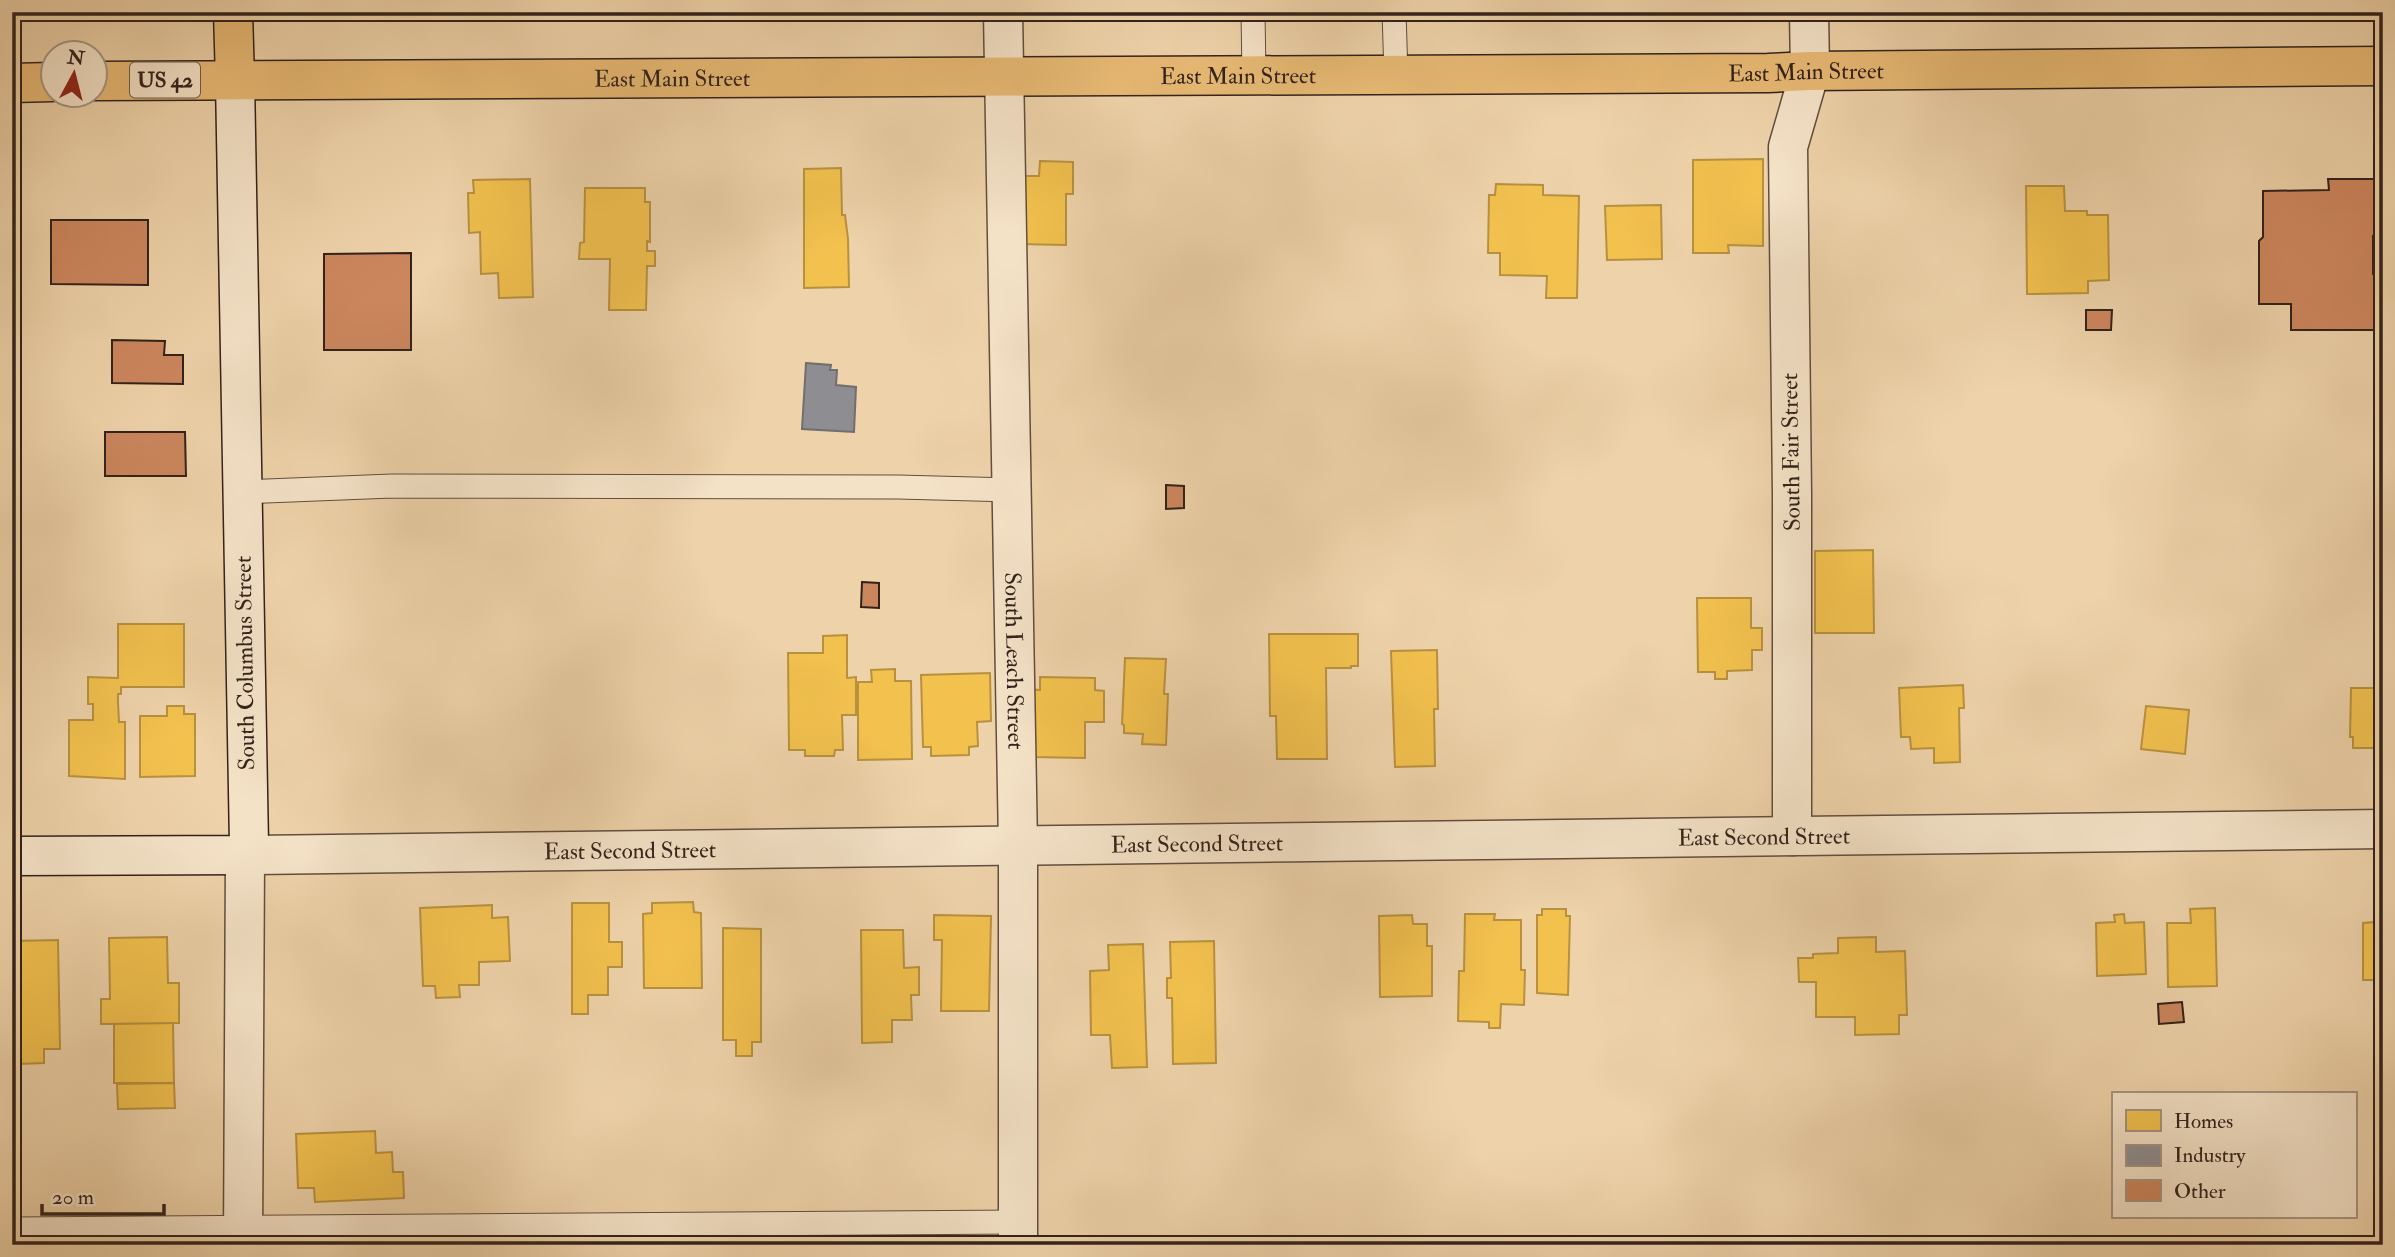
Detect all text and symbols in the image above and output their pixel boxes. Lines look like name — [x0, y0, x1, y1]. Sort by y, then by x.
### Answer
north arrow — [38, 38, 108, 108]
text: N — [65, 45, 87, 71]
street label: East Main Street — [1728, 56, 1884, 88]
street label: East Main Street — [1160, 61, 1316, 90]
road number: US 42 — [130, 62, 200, 98]
street label: East Main Street — [594, 63, 750, 93]
street label: South Fair Street — [1775, 373, 1807, 531]
street label: South Columbus Street — [229, 555, 261, 771]
street label: South Leach Street — [999, 572, 1031, 750]
street label: East Second Street — [1677, 821, 1850, 852]
street label: East Second Street — [1111, 828, 1283, 859]
street label: East Second Street — [544, 835, 716, 866]
legend — [2112, 1092, 2356, 1218]
text: Homes — [2174, 1108, 2233, 1135]
text: Industry — [2174, 1142, 2246, 1169]
scale bar — [42, 1173, 164, 1217]
text: Other — [2174, 1178, 2226, 1205]
text: 20 m — [52, 1184, 94, 1211]

